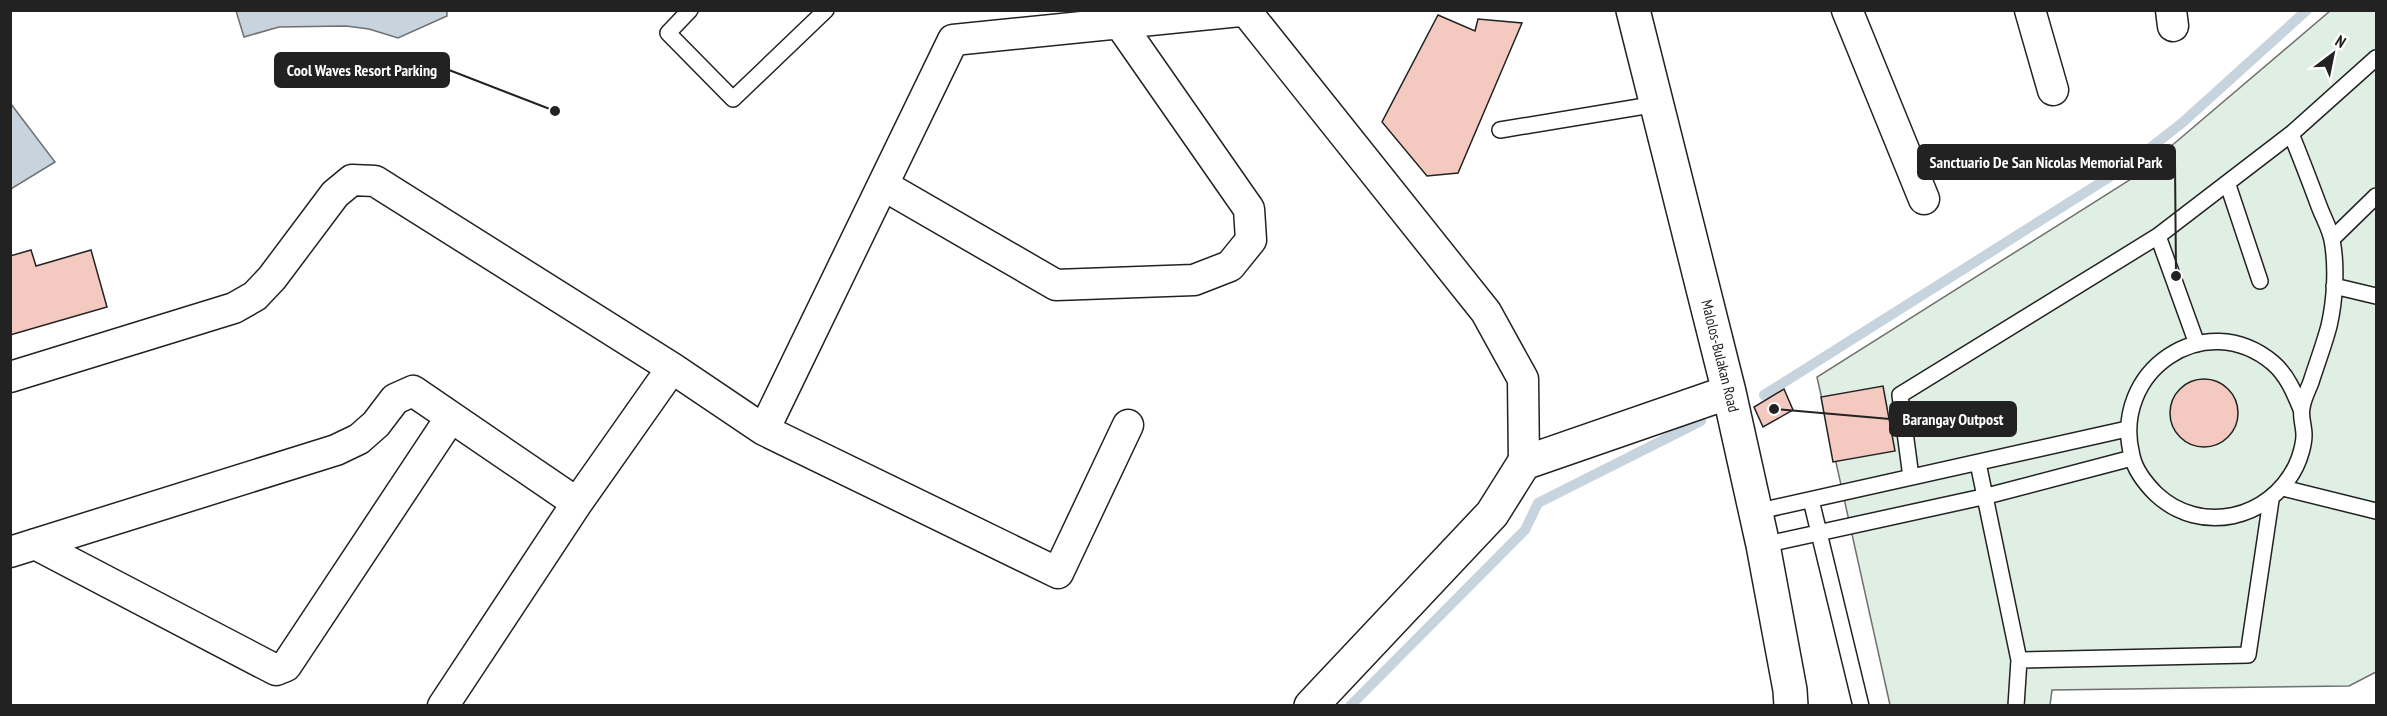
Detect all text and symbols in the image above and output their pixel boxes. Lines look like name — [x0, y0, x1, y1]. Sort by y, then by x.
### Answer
north arrow — [2303, 24, 2363, 84]
text: N — [2332, 31, 2350, 52]
callout: Cool Waves Resort Parking — [275, 53, 449, 87]
text: Cool Waves Resort Parking — [287, 60, 437, 80]
callout: Sanctuario De San Nicolas Memorial Park — [1918, 145, 2175, 179]
text: Sanctuario De San Nicolas Memorial Park — [1930, 152, 2163, 172]
street label: Malolos-Bulakan Road — [1697, 298, 1744, 414]
callout: Barangay Outpost — [1890, 402, 2016, 436]
text: Barangay Outpost — [1903, 409, 2004, 429]

